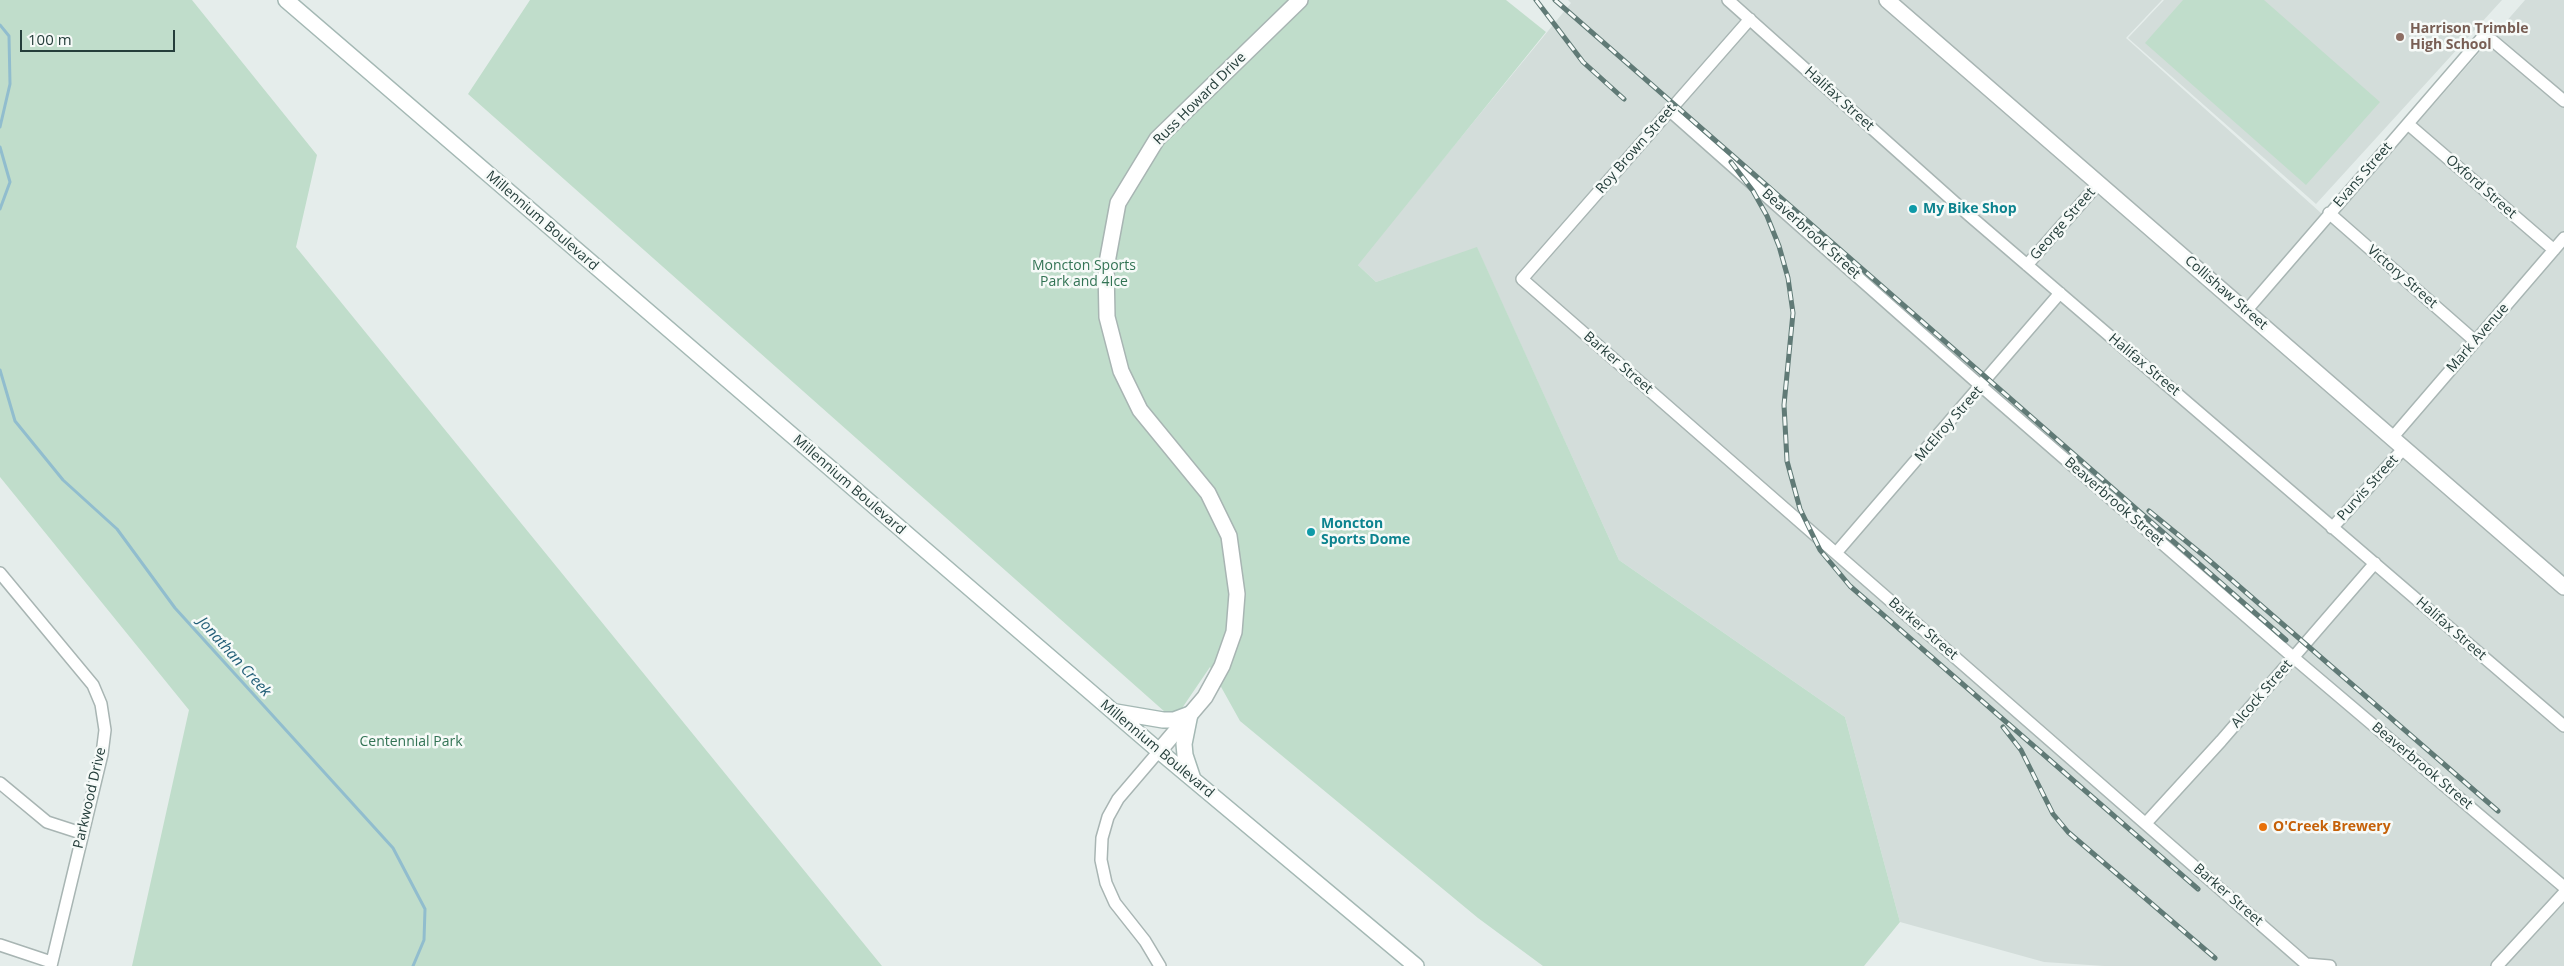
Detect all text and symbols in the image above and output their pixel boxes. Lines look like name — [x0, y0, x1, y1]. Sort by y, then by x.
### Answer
scale bar — [22, 20, 178, 52]
place label: Harrison Trimble High School — [2410, 21, 2529, 54]
text: 100 m — [28, 29, 72, 49]
marker: Harrison Trimble High School — [2394, 31, 2406, 43]
street label: Russ Howard Drive — [1150, 49, 1250, 149]
street label: Halifax Street — [1801, 63, 1877, 135]
street label: Roy Brown Street — [1593, 101, 1679, 197]
street label: Evans Street — [2330, 139, 2396, 211]
street label: Oxford Street — [2442, 152, 2520, 222]
street label: Millennium Boulevard — [482, 168, 602, 274]
street label: George Street — [2027, 184, 2099, 264]
street label: Beaverbrook Street — [1758, 185, 1864, 283]
place label: My Bike Shop — [1923, 201, 2017, 217]
marker: My Bike Shop — [1907, 203, 1919, 215]
street label: Victory Street — [2363, 242, 2441, 312]
street label: Collishaw Street — [2181, 252, 2271, 334]
park label: Moncton Sports Park and 4Ice — [1032, 258, 1136, 290]
street label: Mark Avenue — [2444, 300, 2512, 376]
street label: Barker Street — [1580, 328, 1656, 398]
street label: Halifax Street — [2105, 330, 2183, 400]
street label: McElroy Street — [1912, 383, 1986, 465]
street label: Millennium Boulevard — [789, 432, 909, 538]
street label: Purvis Street — [2334, 452, 2402, 524]
street label: Beaverbrook Street — [2061, 454, 2167, 550]
place label: Moncton Sports Dome — [1321, 516, 1410, 548]
marker: Moncton Sports Dome — [1305, 526, 1317, 538]
street label: Barker Street — [1885, 594, 1961, 664]
street label: Halifax Street — [2412, 594, 2490, 664]
water label: Jonathan Creek — [193, 613, 275, 701]
street label: Alcock Street — [2228, 657, 2296, 731]
street label: Millennium Boulevard — [1097, 696, 1217, 802]
street label: Beaverbrook Street — [2368, 719, 2476, 813]
park label: Centennial Park — [359, 734, 463, 750]
street label: Parkwood Drive — [70, 746, 110, 850]
place label: O'Creek Brewery — [2273, 819, 2391, 835]
marker: O'Creek Brewery — [2257, 821, 2269, 833]
street label: Barker Street — [2190, 860, 2266, 930]

